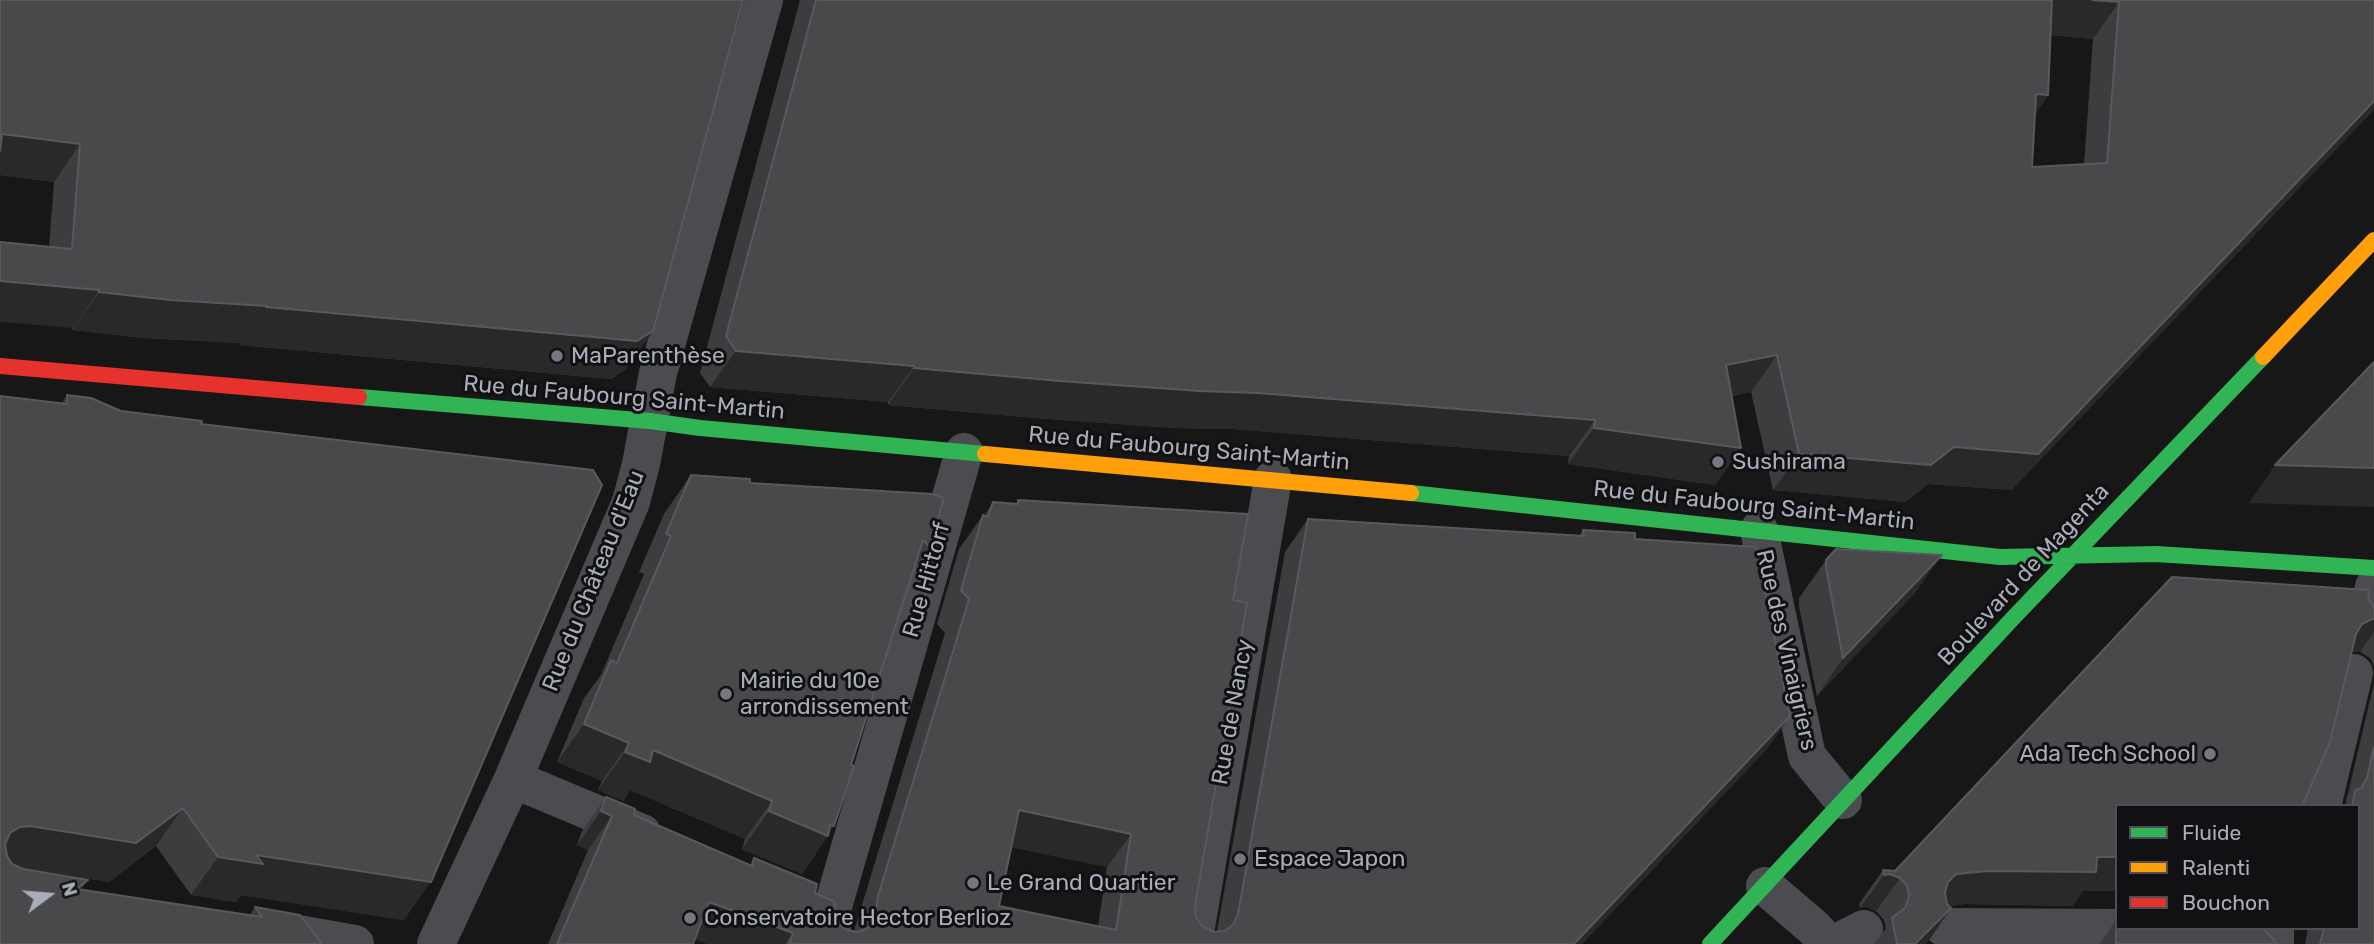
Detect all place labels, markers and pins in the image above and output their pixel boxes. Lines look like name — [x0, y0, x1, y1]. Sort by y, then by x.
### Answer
place label: MaParenthèse — [571, 342, 725, 370]
marker: MaParenthèse — [549, 348, 565, 364]
place label: Sushirama — [1732, 448, 1846, 476]
marker: Sushirama — [1710, 454, 1726, 470]
place label: Mairie du 10e arrondissement — [740, 667, 909, 721]
marker: Mairie du 10e arrondissement — [718, 686, 734, 702]
place label: Ada Tech School — [2019, 740, 2196, 768]
marker: Ada Tech School — [2202, 746, 2218, 762]
place label: Espace Japon — [1254, 845, 1405, 873]
marker: Espace Japon — [1232, 851, 1248, 867]
place label: Le Grand Quartier — [987, 869, 1175, 897]
marker: Le Grand Quartier — [965, 875, 981, 891]
place label: Conservatoire Hector Berlioz — [704, 904, 1011, 932]
marker: Conservatoire Hector Berlioz — [682, 910, 698, 926]

